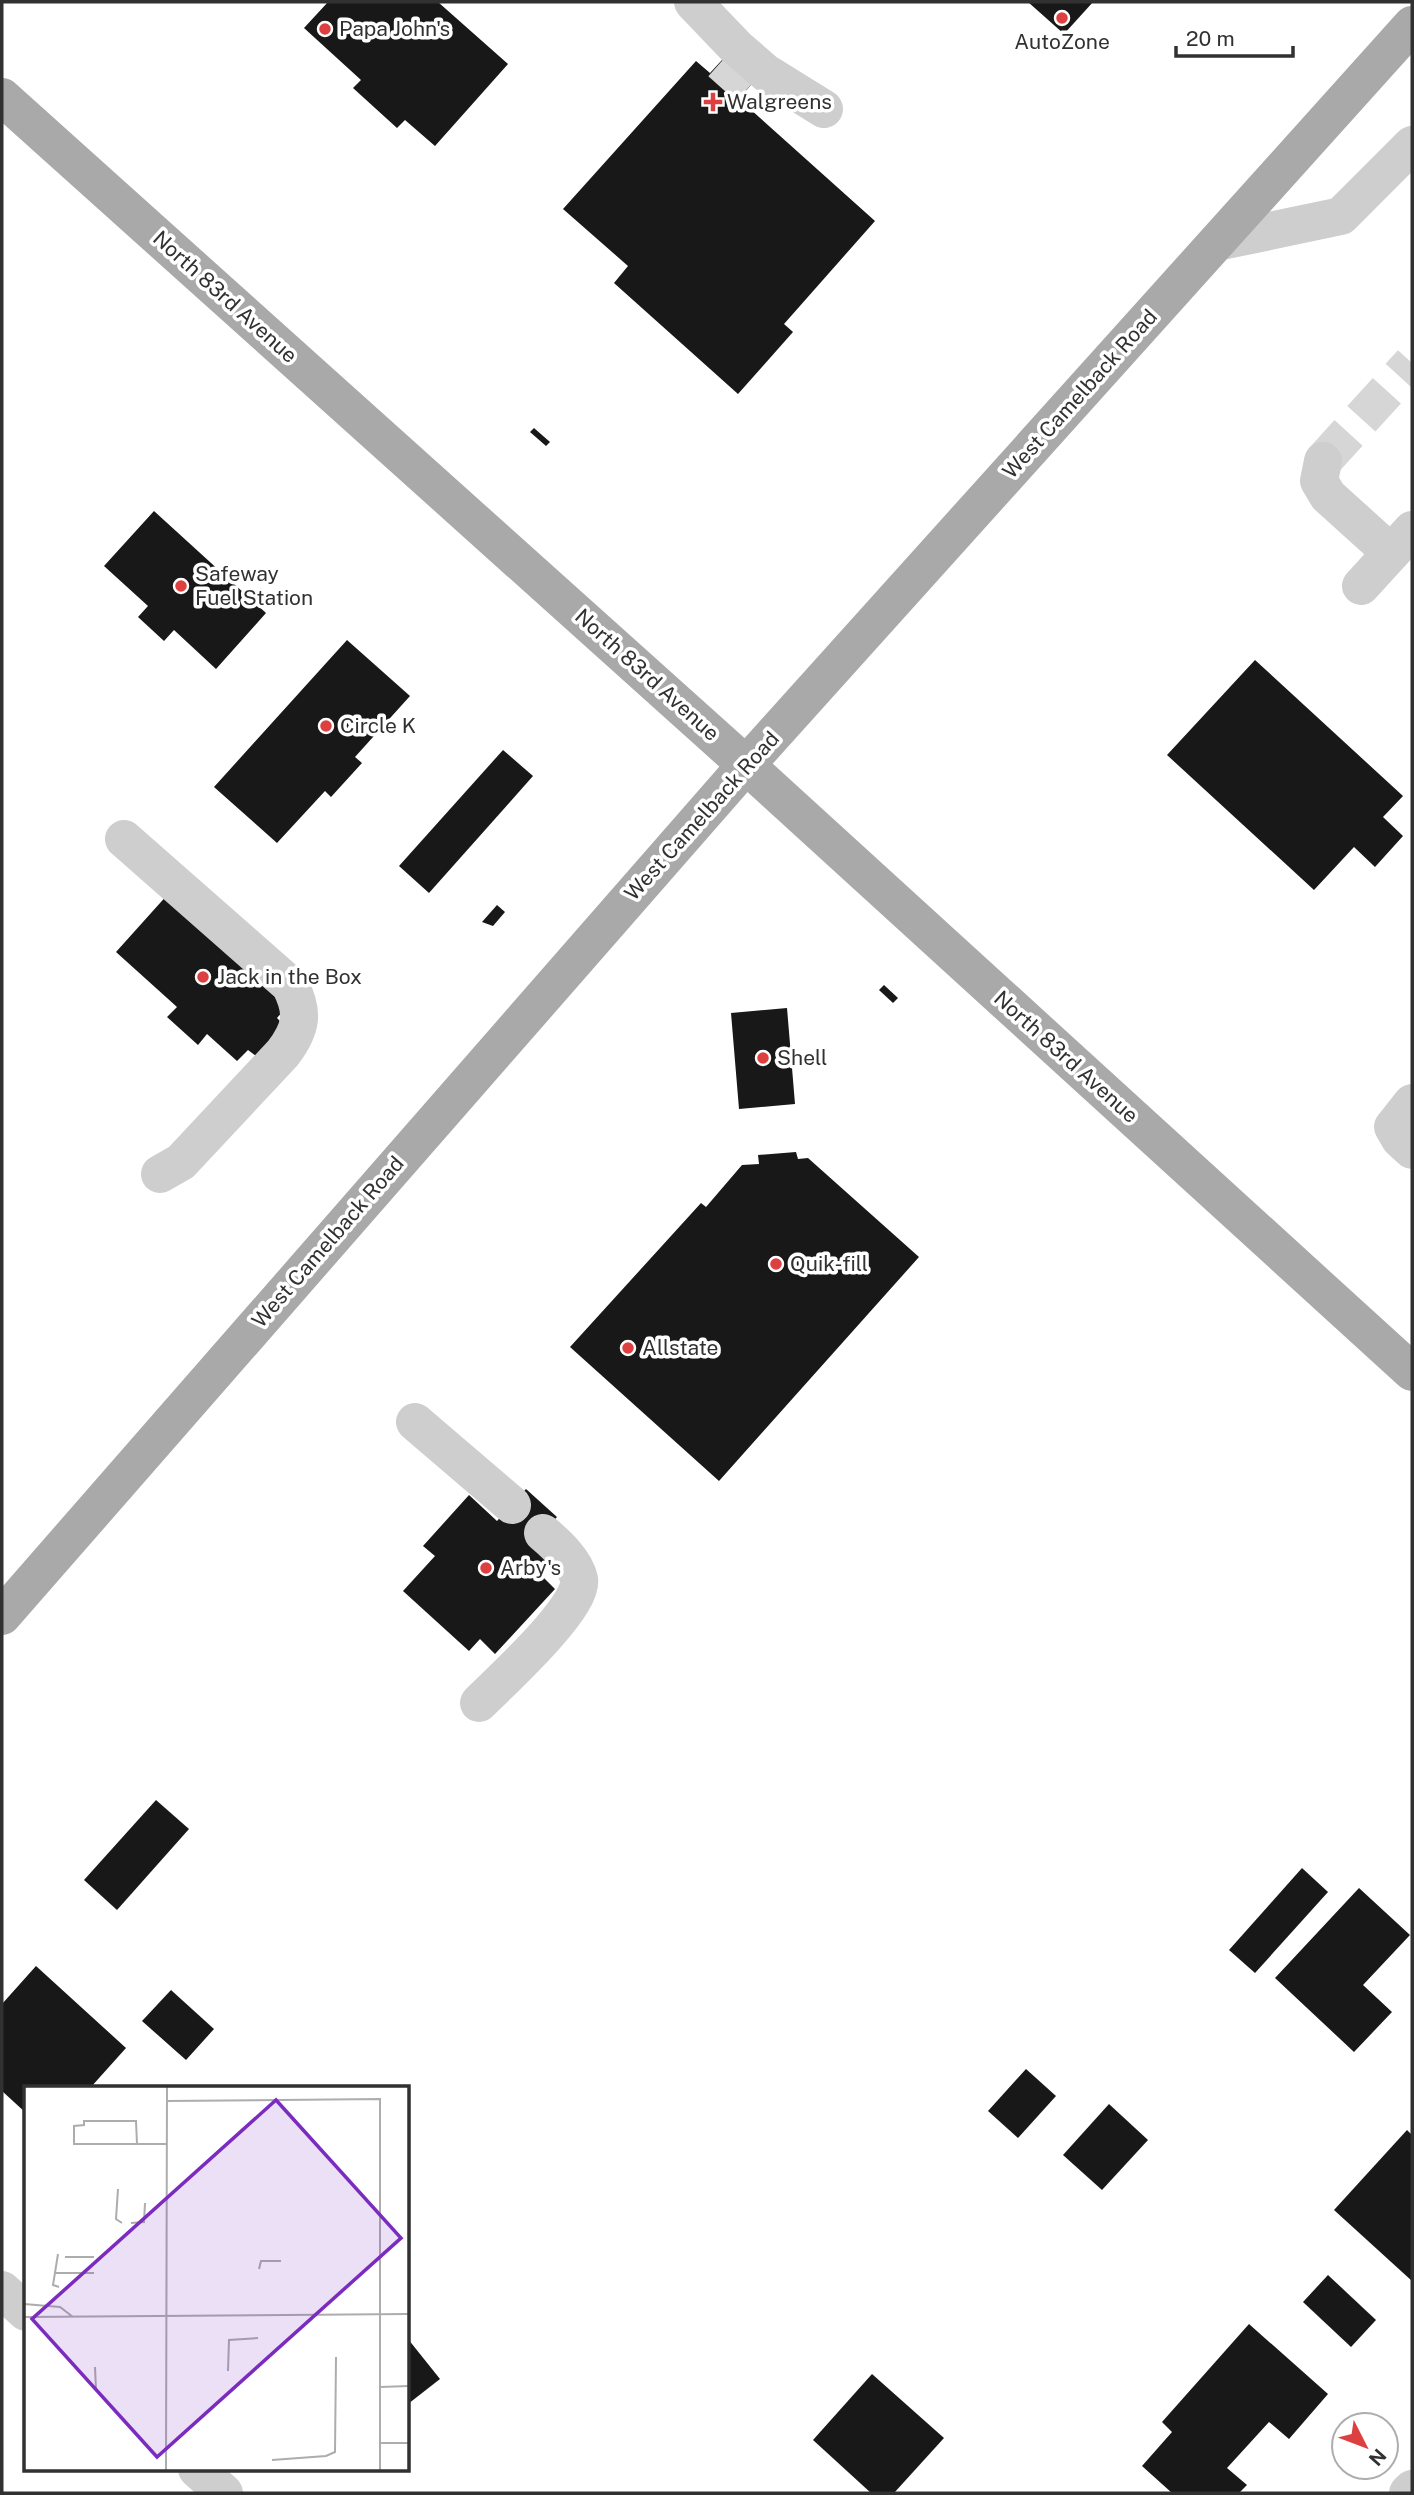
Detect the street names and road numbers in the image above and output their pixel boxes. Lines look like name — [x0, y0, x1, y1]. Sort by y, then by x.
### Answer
street label: North 83rd Avenue — [148, 225, 303, 368]
street label: West Camelback Road — [997, 304, 1162, 483]
street label: North 83rd Avenue — [570, 603, 725, 746]
street label: West Camelback Road — [619, 726, 784, 905]
street label: North 83rd Avenue — [989, 985, 1144, 1128]
street label: West Camelback Road — [246, 1151, 409, 1332]

